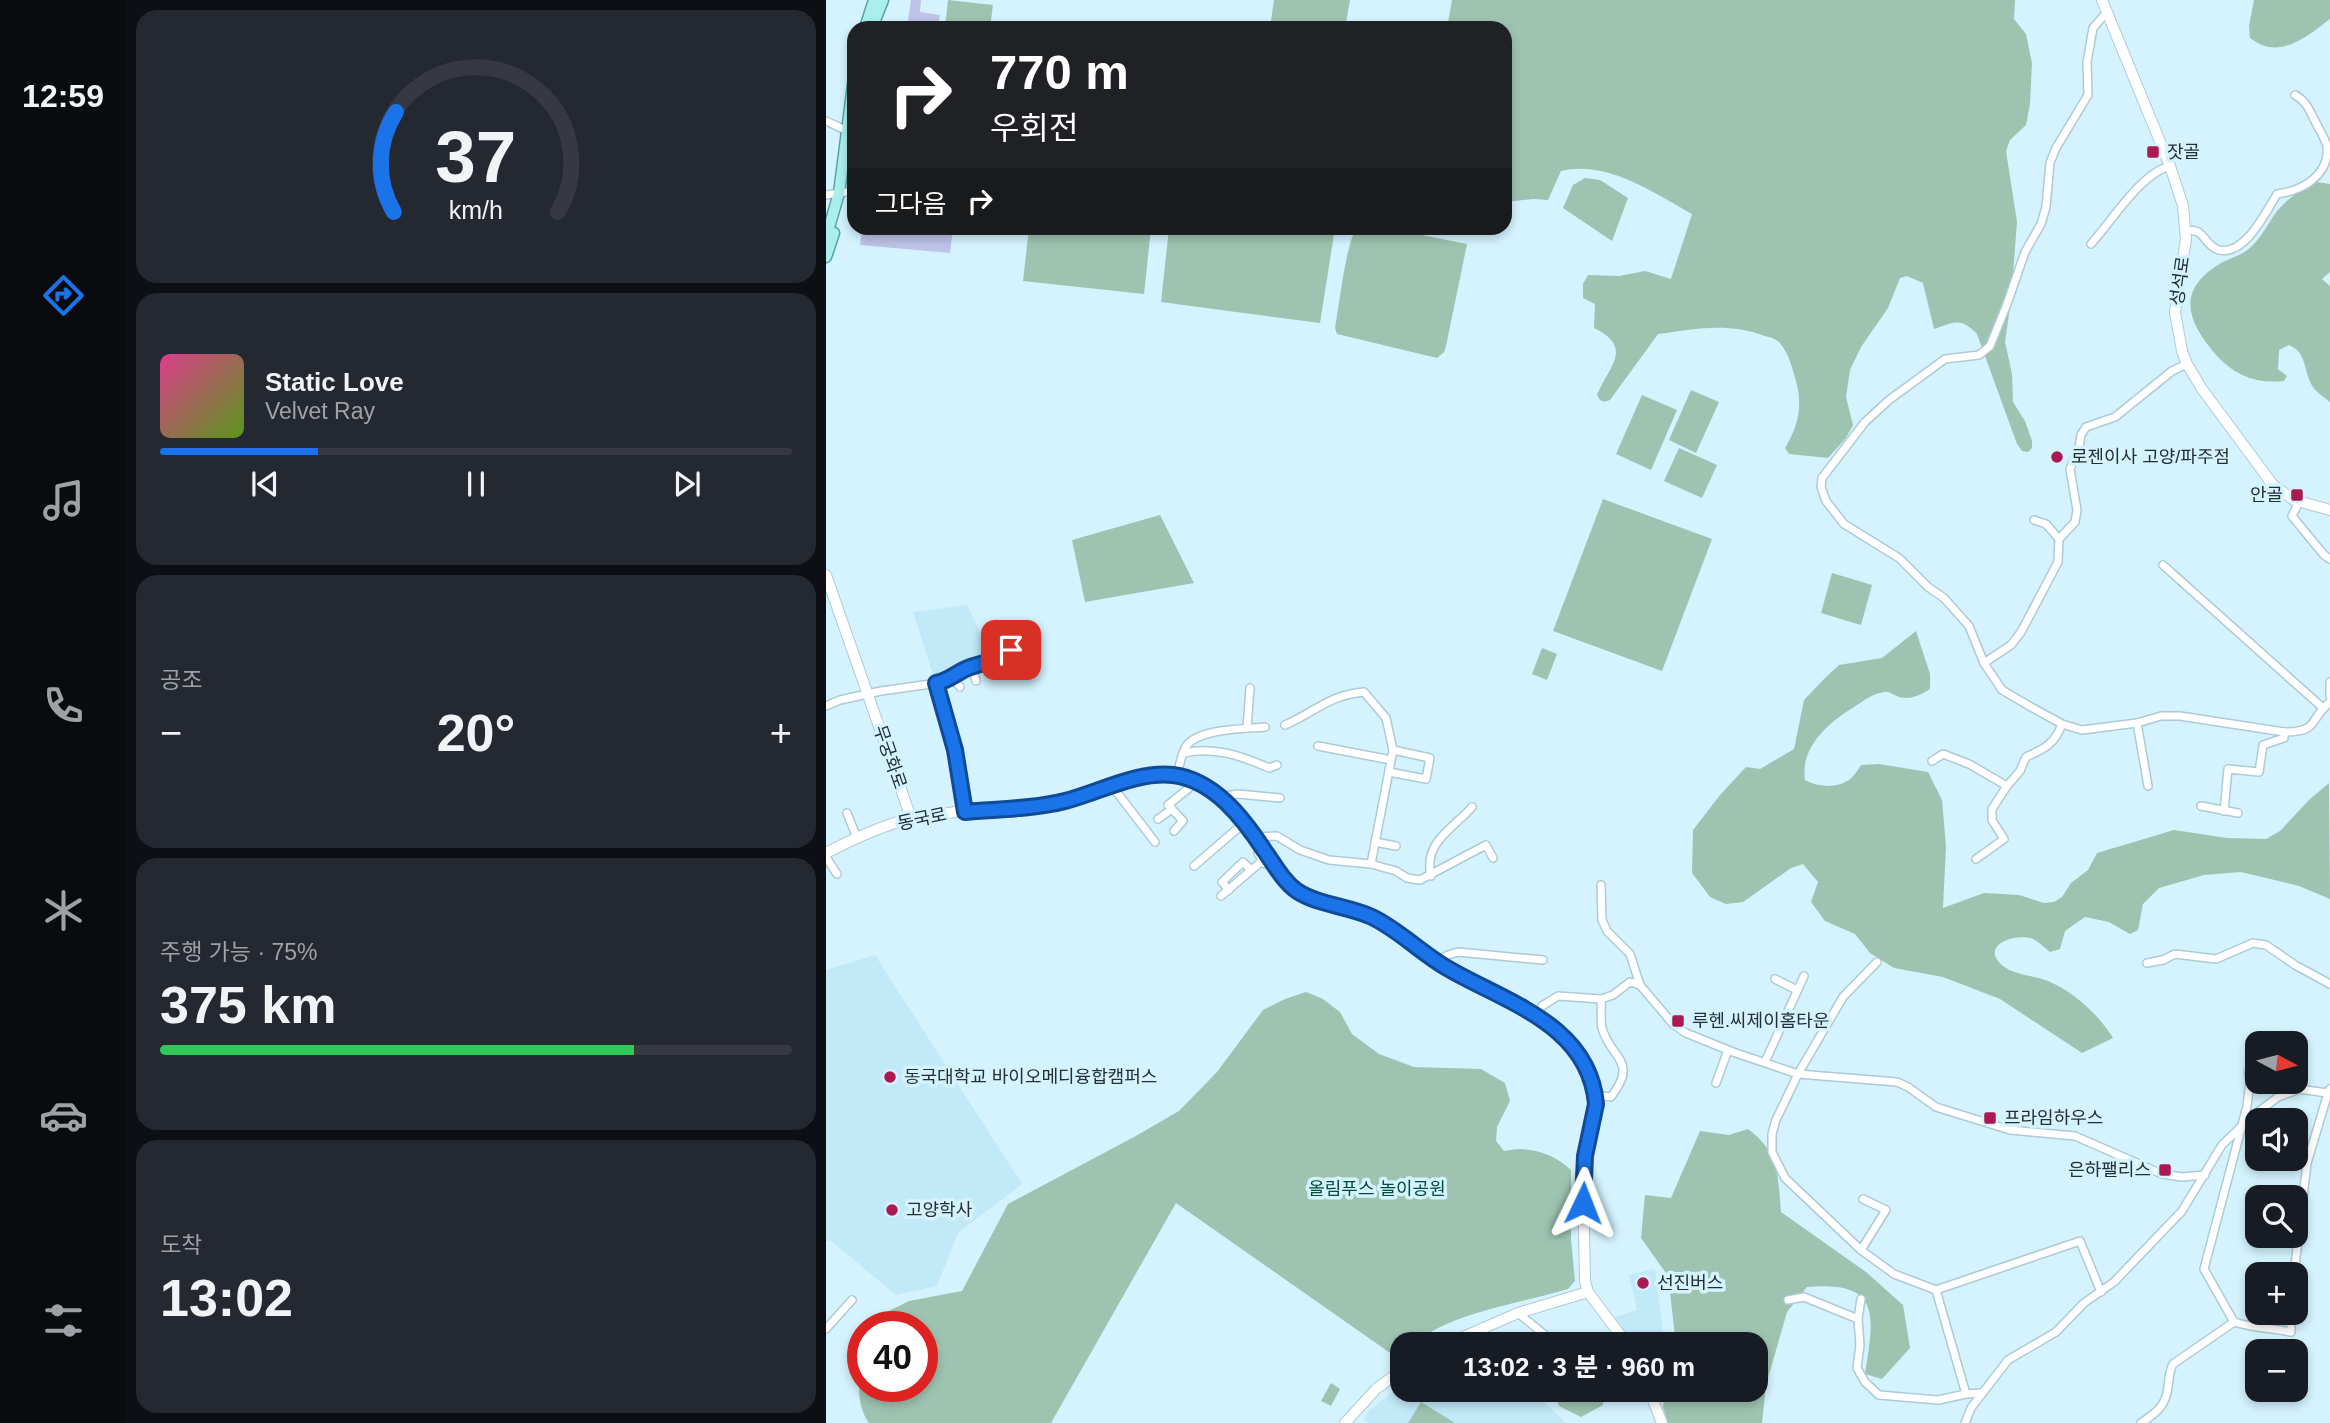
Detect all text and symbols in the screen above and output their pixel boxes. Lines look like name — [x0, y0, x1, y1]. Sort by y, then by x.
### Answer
text: 770 m — [990, 45, 1129, 99]
icon: right — [875, 49, 966, 140]
text: 12:59 — [22, 78, 104, 114]
text: 우회전 — [990, 110, 1078, 146]
text: 37 — [436, 117, 516, 198]
place label: 잣골 — [2167, 142, 2200, 162]
marker: 잣골 — [2145, 144, 2161, 160]
icon: right — [961, 182, 999, 220]
text: 그다음 — [875, 189, 947, 219]
text: km/h — [449, 196, 503, 224]
street label: 성석로 — [2167, 255, 2193, 307]
icon: directions — [39, 271, 88, 320]
text: Static Love — [265, 367, 404, 397]
text: Velvet Ray — [265, 398, 375, 424]
place label: 로젠이사 고양/파주점 — [2071, 447, 2230, 467]
marker: 로젠이사 고양/파주점 — [2049, 449, 2065, 465]
icon: previous — [246, 465, 284, 503]
icon: pause — [457, 465, 495, 503]
icon: next — [668, 465, 706, 503]
icon: music — [39, 476, 88, 525]
place label: 안골 — [2250, 485, 2283, 505]
marker: 안골 — [2289, 487, 2305, 503]
pin — [981, 620, 1041, 680]
icon: arrive — [992, 631, 1030, 669]
text: 공조 — [160, 667, 202, 693]
icon: phone — [39, 681, 88, 730]
text: 20° — [437, 704, 515, 762]
text: − — [160, 712, 182, 754]
text: + — [770, 712, 792, 754]
street label: 무궁화로 — [870, 722, 910, 792]
street label: 동국로 — [896, 804, 948, 834]
icon: climate — [39, 886, 88, 935]
text: 주행 가능 · 75% — [160, 939, 318, 965]
text: 375 km — [160, 976, 336, 1034]
place label: 루헨.씨제이홈타운 — [1692, 1011, 1829, 1031]
marker: 루헨.씨제이홈타운 — [1670, 1013, 1686, 1029]
north arrow — [2245, 1031, 2308, 1094]
map controls — [2245, 1031, 2308, 1402]
place label: 동국대학교 바이오메디융합캠퍼스 — [904, 1067, 1157, 1087]
marker: 동국대학교 바이오메디융합캠퍼스 — [882, 1069, 898, 1085]
icon: car — [39, 1091, 88, 1140]
place label: 프라임하우스 — [2004, 1108, 2103, 1128]
button: sound — [2245, 1108, 2308, 1171]
marker: 프라임하우스 — [1982, 1110, 1998, 1126]
place label: 은하팰리스 — [2068, 1160, 2151, 1180]
marker: 은하팰리스 — [2157, 1162, 2173, 1178]
position arrow — [1546, 1166, 1620, 1240]
park label: 올림푸스 놀이공원 — [1308, 1179, 1446, 1199]
button: search — [2245, 1185, 2308, 1248]
place label: 고양학사 — [906, 1200, 973, 1220]
marker: 고양학사 — [884, 1202, 900, 1218]
text: 도착 — [160, 1232, 202, 1258]
button: + — [2245, 1262, 2308, 1325]
text: 13:02 — [160, 1269, 293, 1327]
place label: 선진버스 — [1657, 1273, 1723, 1293]
marker: 선진버스 — [1635, 1275, 1651, 1291]
icon: filters — [39, 1296, 88, 1345]
speed limit sign: 40 — [847, 1311, 938, 1402]
button: − — [2245, 1339, 2308, 1402]
text: 13:02 · 3 분 · 960 m — [1463, 1352, 1695, 1382]

